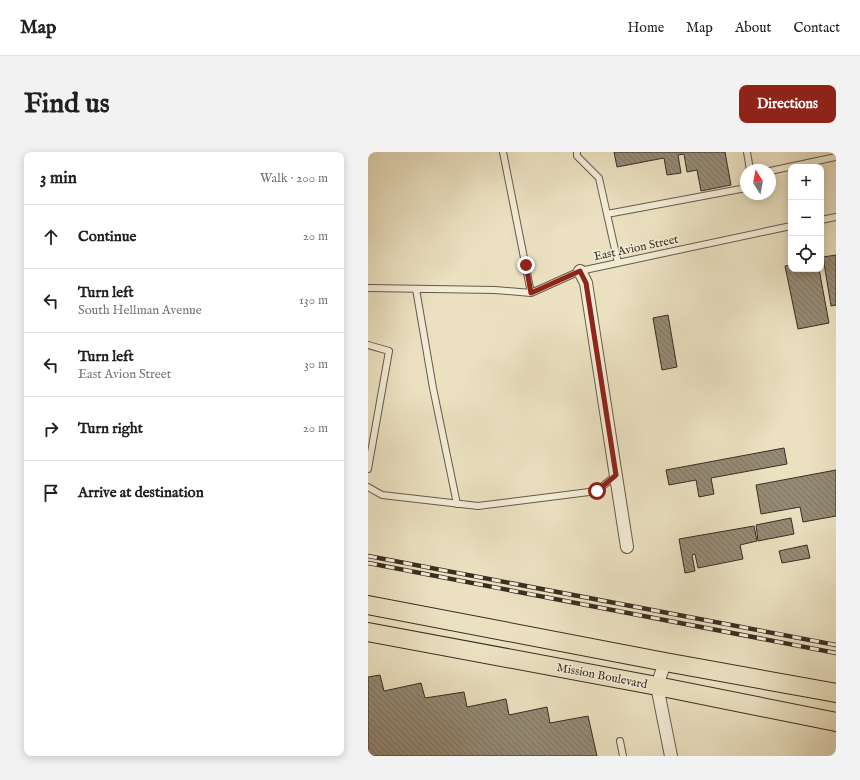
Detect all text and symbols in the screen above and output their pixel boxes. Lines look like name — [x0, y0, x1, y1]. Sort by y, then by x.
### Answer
text: Map — [20, 16, 56, 40]
text: Home — [628, 19, 664, 37]
text: Map — [686, 19, 713, 37]
text: About — [735, 19, 771, 37]
text: Contact — [793, 19, 840, 37]
button: Directions — [739, 85, 836, 123]
text: Find us — [24, 87, 110, 122]
north arrow — [740, 164, 776, 200]
map controls — [788, 164, 824, 272]
button: + — [788, 164, 824, 200]
text: 3 min — [40, 168, 77, 189]
text: Walk · 200 m — [260, 170, 328, 187]
button: − — [788, 200, 824, 236]
icon: ahead — [40, 226, 62, 248]
text: Continue — [78, 227, 136, 246]
text: 20 m — [303, 228, 328, 245]
street label: East Avion Street — [592, 232, 680, 264]
button: locate — [788, 236, 824, 272]
route end — [517, 256, 535, 274]
text: Turn left — [78, 283, 134, 302]
icon: left — [40, 290, 62, 312]
text: 130 m — [299, 292, 328, 309]
text: South Hellman Avenue — [78, 302, 202, 319]
text: Turn left — [78, 347, 134, 366]
icon: left — [40, 354, 62, 376]
text: 30 m — [304, 356, 328, 373]
text: East Avion Street — [78, 366, 171, 383]
icon: right — [40, 418, 62, 440]
text: Turn right — [78, 419, 143, 438]
text: 20 m — [303, 420, 328, 437]
icon: arrive — [40, 482, 62, 504]
route start — [588, 482, 606, 500]
text: Arrive at destination — [78, 483, 204, 502]
street label: Mission Boulevard — [555, 660, 649, 692]

